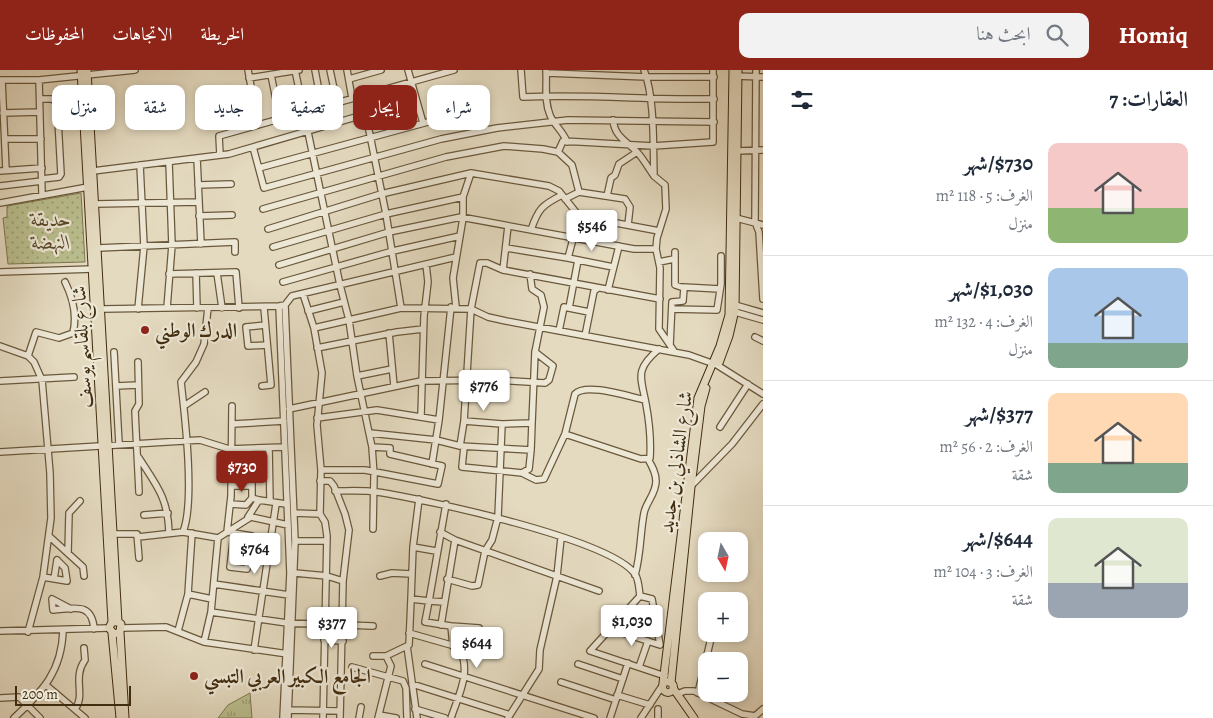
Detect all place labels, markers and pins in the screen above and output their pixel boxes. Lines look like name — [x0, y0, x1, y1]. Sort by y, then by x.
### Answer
pin: $546 — [562, 210, 622, 252]
place label: الدرك الوطني — [155, 317, 237, 350]
marker: الدرك الوطني — [139, 324, 151, 336]
pin: $776 — [454, 370, 514, 412]
pin: $730 — [212, 450, 272, 493]
pin: $764 — [225, 532, 285, 575]
pin: $1,030 — [591, 604, 673, 647]
pin: $377 — [302, 606, 362, 649]
pin: $644 — [447, 626, 507, 669]
place label: الجامع الكبير العربي التبسي — [204, 663, 371, 695]
marker: الجامع الكبير العربي التبسي — [188, 670, 200, 682]

